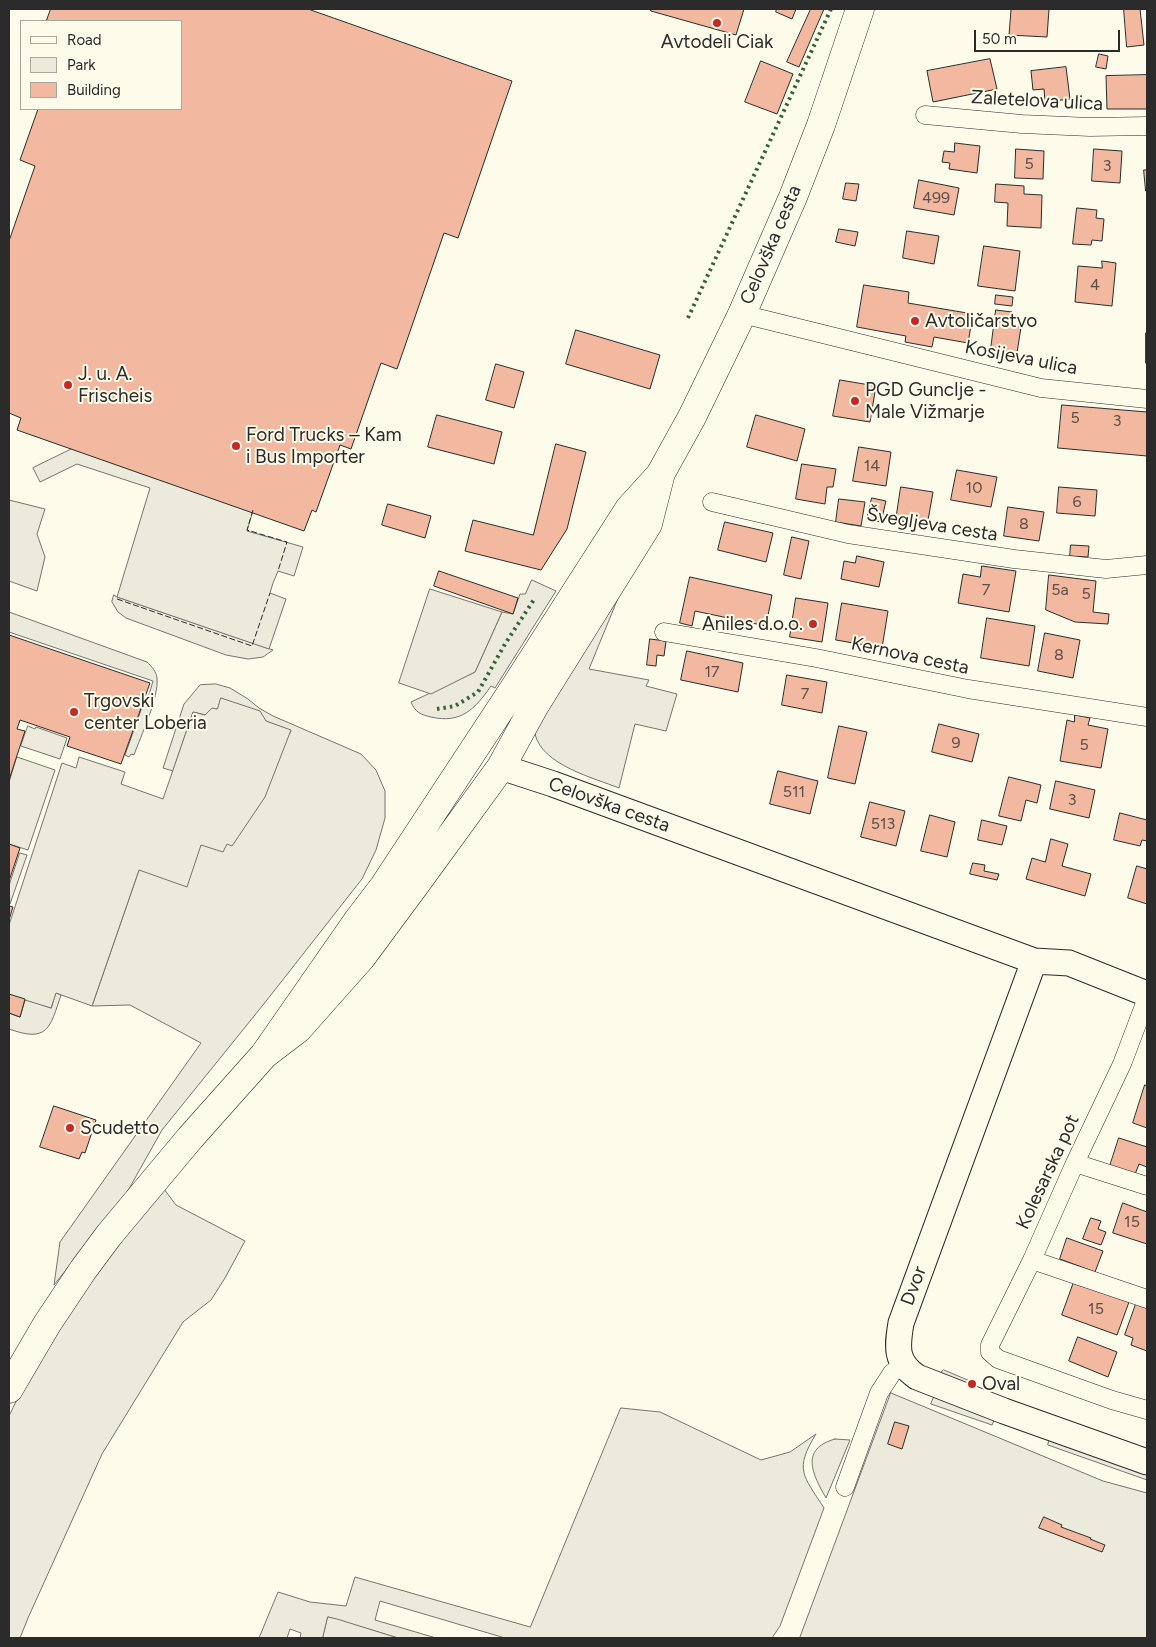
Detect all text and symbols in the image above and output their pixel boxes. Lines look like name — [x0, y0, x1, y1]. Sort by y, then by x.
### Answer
marker: Avtodeli Ciak — [711, 17, 723, 29]
legend — [20, 20, 182, 110]
scale bar — [976, 20, 1122, 52]
text: 50 m — [982, 30, 1017, 48]
text: Road — [67, 31, 102, 49]
place label: Avtodeli Ciak — [661, 31, 773, 53]
text: Park — [67, 56, 96, 74]
text: Building — [67, 81, 121, 99]
street label: Zaletelova ulica — [970, 86, 1104, 116]
house number: 5 — [1024, 154, 1034, 174]
house number: 3 — [1103, 156, 1111, 176]
street label: Celovška cesta — [736, 182, 806, 308]
house number: 499 — [922, 188, 950, 208]
house number: 4 — [1090, 275, 1100, 295]
place label: Avtoličarstvo — [925, 310, 1037, 332]
marker: Avtoličarstvo — [909, 315, 921, 327]
street label: Kosijeva ulica — [963, 336, 1079, 380]
place label: J. u. A. Frischeis — [78, 363, 152, 407]
marker: J. u. A. Frischeis — [62, 379, 74, 391]
place label: PGD Gunclje - Male Vižmarje — [865, 379, 986, 423]
marker: PGD Gunclje - Male Vižmarje — [849, 395, 861, 407]
house number: 5 — [1070, 408, 1080, 428]
house number: 3 — [1113, 411, 1121, 431]
place label: Ford Trucks – Kam i Bus Importer — [246, 424, 402, 468]
marker: Ford Trucks – Kam i Bus Importer — [230, 440, 242, 452]
house number: 14 — [864, 456, 880, 476]
house number: 10 — [966, 478, 982, 498]
house number: 6 — [1072, 492, 1082, 512]
street label: Švegljeva cesta — [865, 503, 999, 547]
house number: 8 — [1019, 514, 1029, 534]
house number: 7 — [982, 580, 990, 600]
house number: 5a — [1051, 580, 1069, 600]
house number: 5 — [1081, 584, 1091, 604]
place label: Aniles d.o.o. — [702, 613, 803, 635]
marker: Aniles d.o.o. — [807, 618, 819, 630]
street label: Kernova cesta — [849, 632, 971, 680]
house number: 8 — [1054, 645, 1064, 665]
house number: 17 — [704, 662, 720, 682]
house number: 7 — [801, 684, 809, 704]
place label: Trgovski center Loberia — [84, 690, 207, 734]
marker: Trgovski center Loberia — [68, 706, 80, 718]
house number: 9 — [951, 733, 961, 753]
house number: 5 — [1079, 735, 1089, 755]
street label: Celovška cesta — [545, 772, 673, 838]
house number: 511 — [783, 782, 805, 802]
house number: 3 — [1068, 790, 1076, 810]
house number: 513 — [871, 814, 895, 834]
street label: Kolesarska pot — [1012, 1111, 1084, 1233]
place label: Scudetto — [80, 1117, 159, 1139]
marker: Scudetto — [64, 1122, 76, 1134]
house number: 15 — [1124, 1212, 1140, 1232]
street label: Dvor — [896, 1263, 932, 1309]
house number: 15 — [1088, 1299, 1104, 1319]
place label: Oval — [982, 1373, 1020, 1395]
marker: Oval — [966, 1378, 978, 1390]

